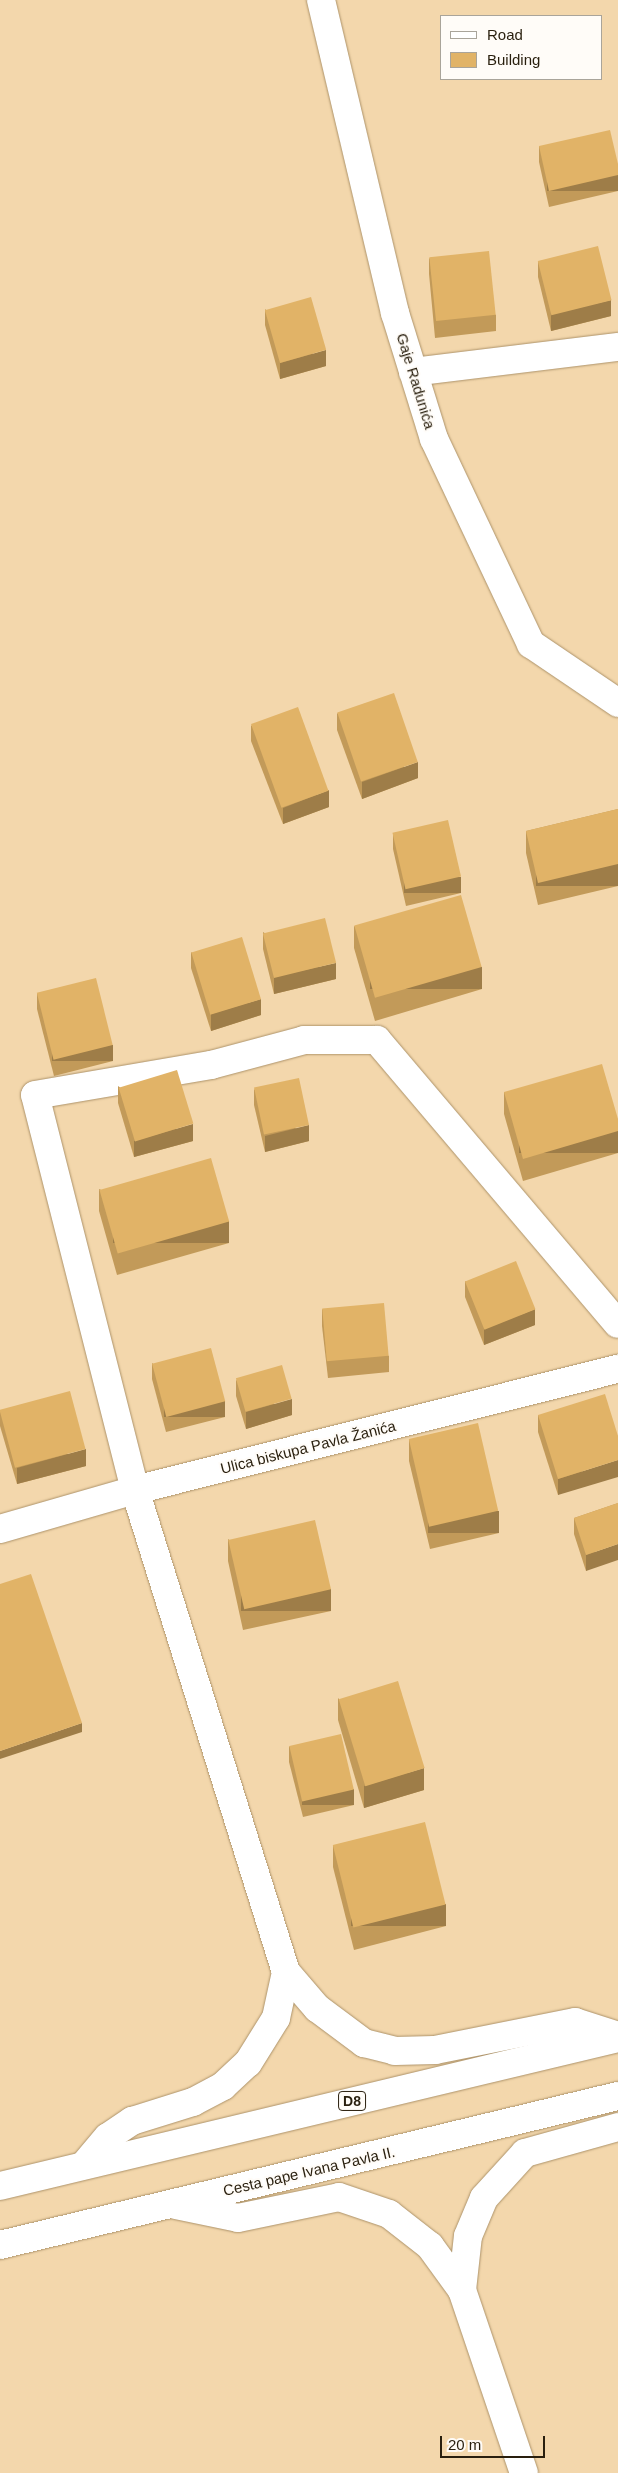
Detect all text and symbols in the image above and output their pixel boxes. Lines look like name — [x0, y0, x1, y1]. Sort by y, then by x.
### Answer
legend — [440, 15, 603, 80]
text: Road — [487, 26, 523, 43]
text: Building — [487, 51, 540, 68]
street label: Gaje Radunića — [393, 331, 439, 431]
street label: Ulica biskupa Pavla Žanića — [218, 1416, 398, 1478]
road number: D8 — [337, 2090, 367, 2112]
street label: Cesta pape Ivana Pavla II. — [221, 2142, 397, 2200]
scale bar — [443, 2426, 548, 2458]
text: 20 m — [448, 2436, 481, 2453]

